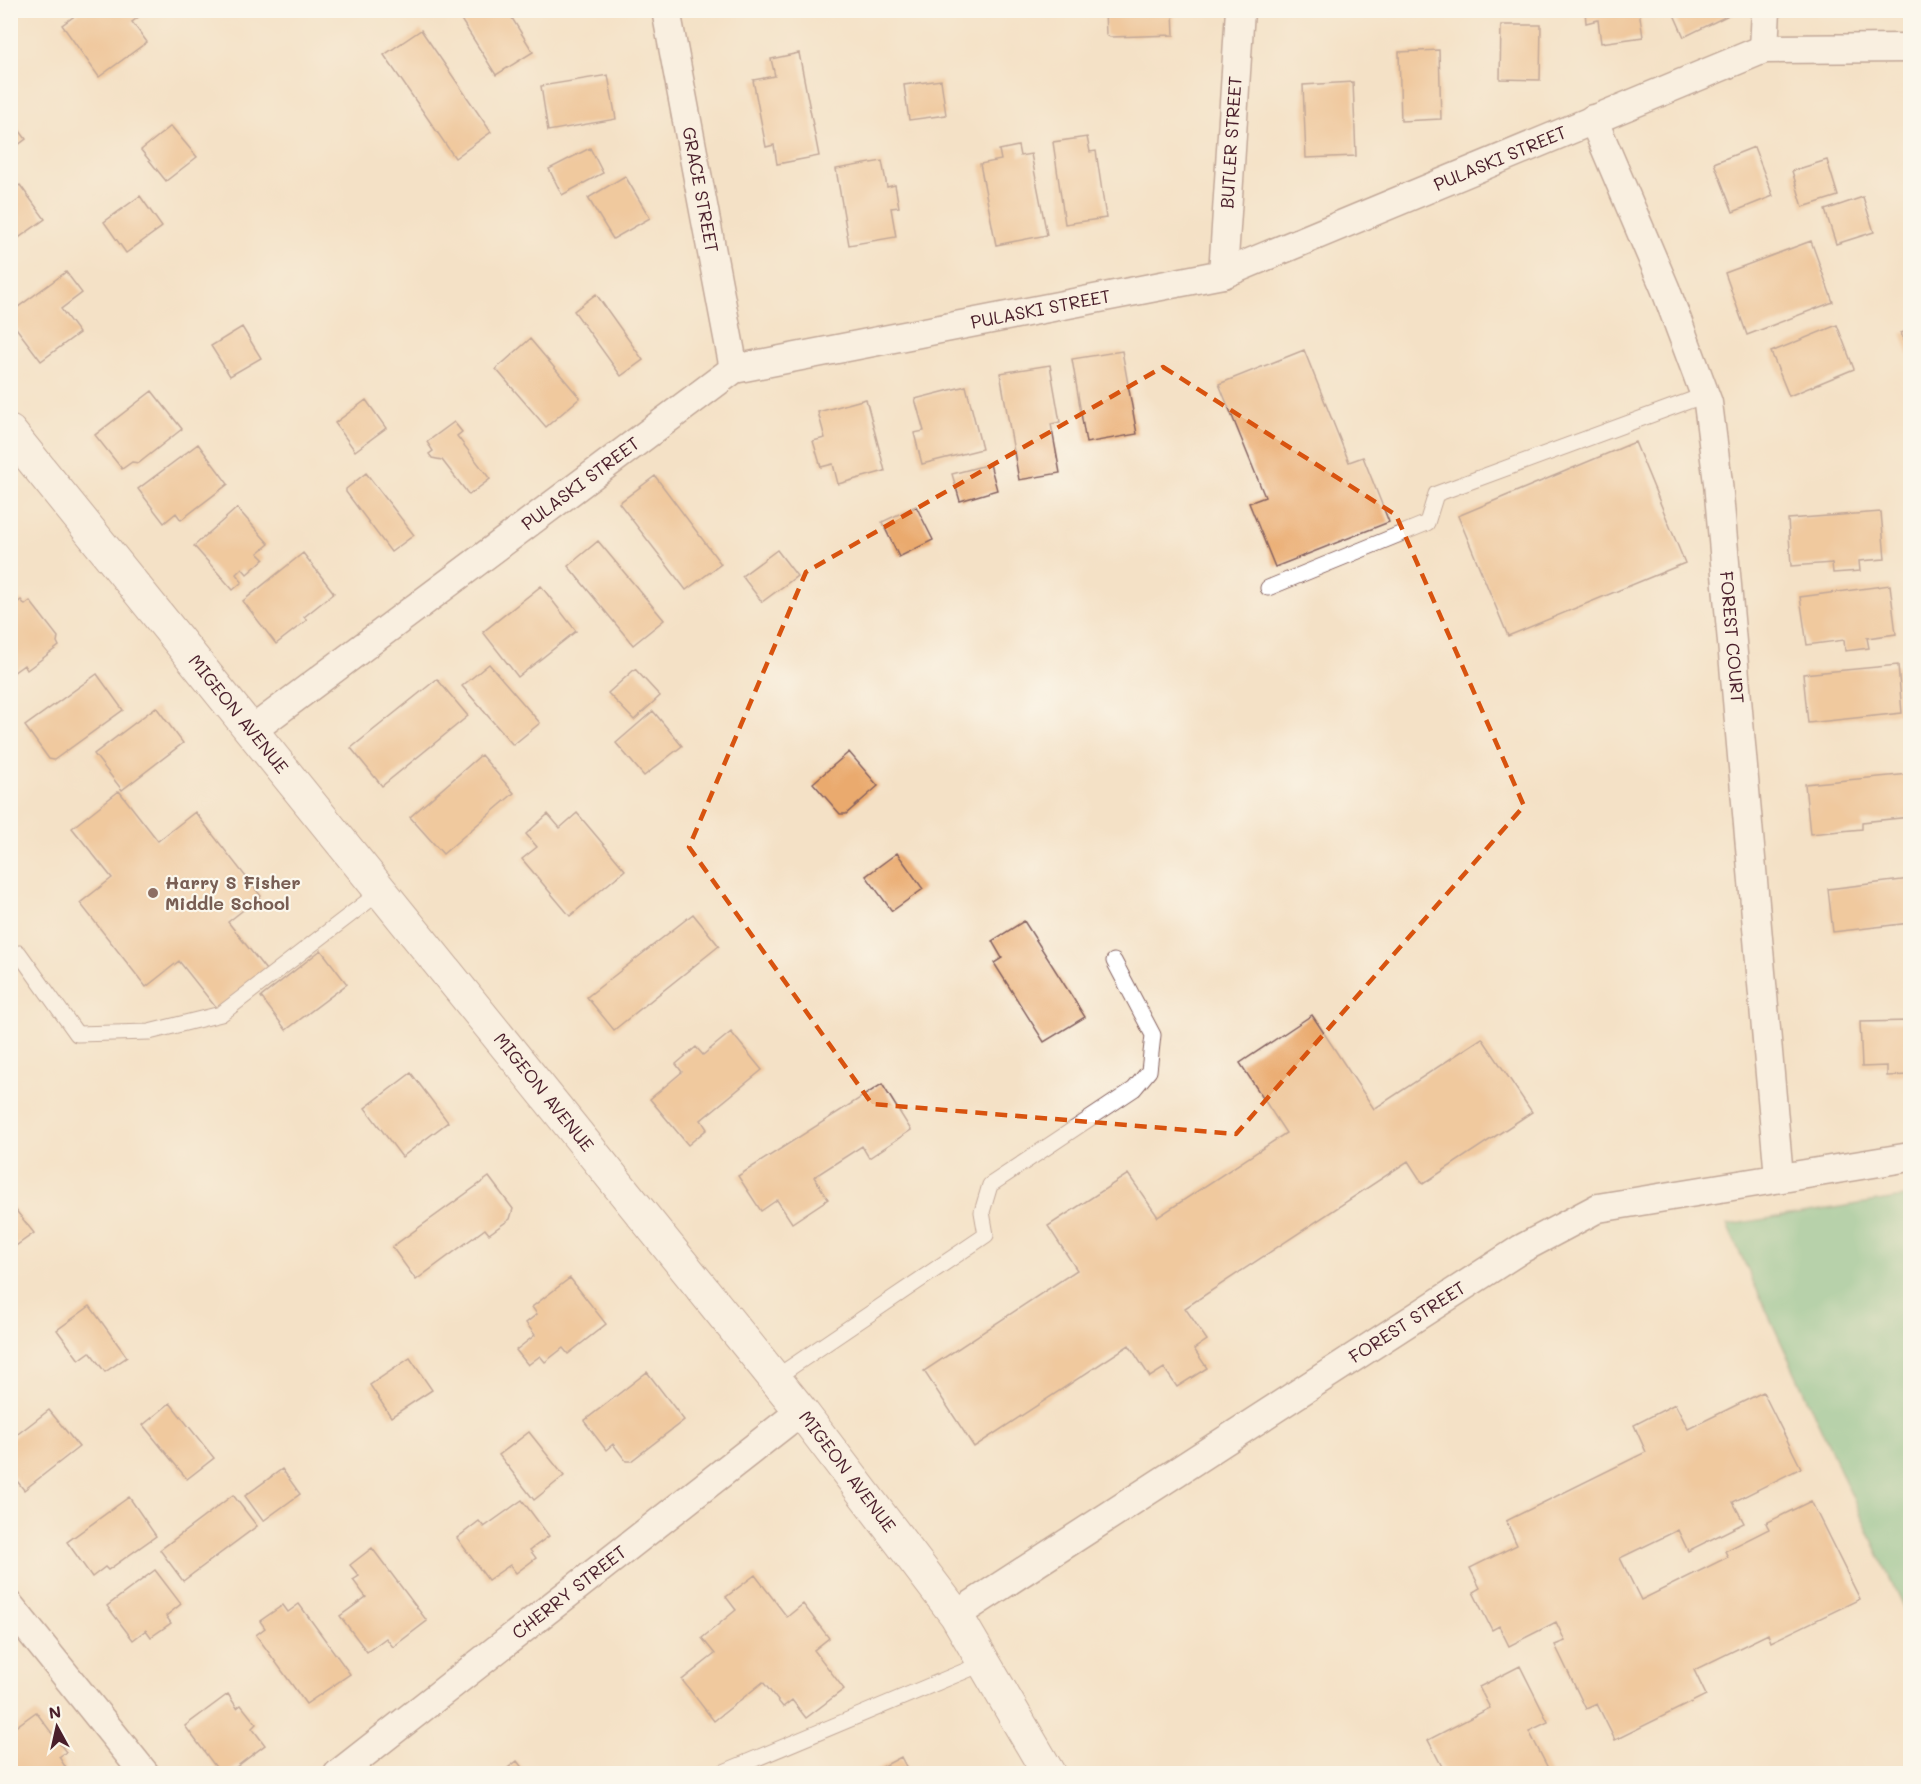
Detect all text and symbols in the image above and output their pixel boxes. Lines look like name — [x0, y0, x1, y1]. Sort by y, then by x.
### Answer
street label: BUTLER STREET — [1214, 75, 1247, 209]
street label: PULASKI STREET — [1430, 119, 1570, 196]
street label: GRACE STREET — [677, 125, 725, 255]
street label: PULASKI STREET — [968, 283, 1113, 334]
street label: PULASKI STREET — [516, 431, 644, 535]
street label: FOREST COURT — [1715, 570, 1750, 704]
street label: MIGEON AVENUE — [184, 649, 294, 778]
place label: Harry S Fisher Middle School — [165, 870, 301, 915]
marker: Harry S Fisher Middle School — [146, 886, 160, 900]
street label: MIGEON AVENUE — [489, 1027, 600, 1156]
street label: FOREST STREET — [1344, 1275, 1470, 1368]
street label: MIGEON AVENUE — [794, 1406, 902, 1537]
street label: CHERRY STREET — [507, 1539, 631, 1644]
north arrow — [27, 1697, 87, 1757]
text: N — [47, 1700, 62, 1723]

